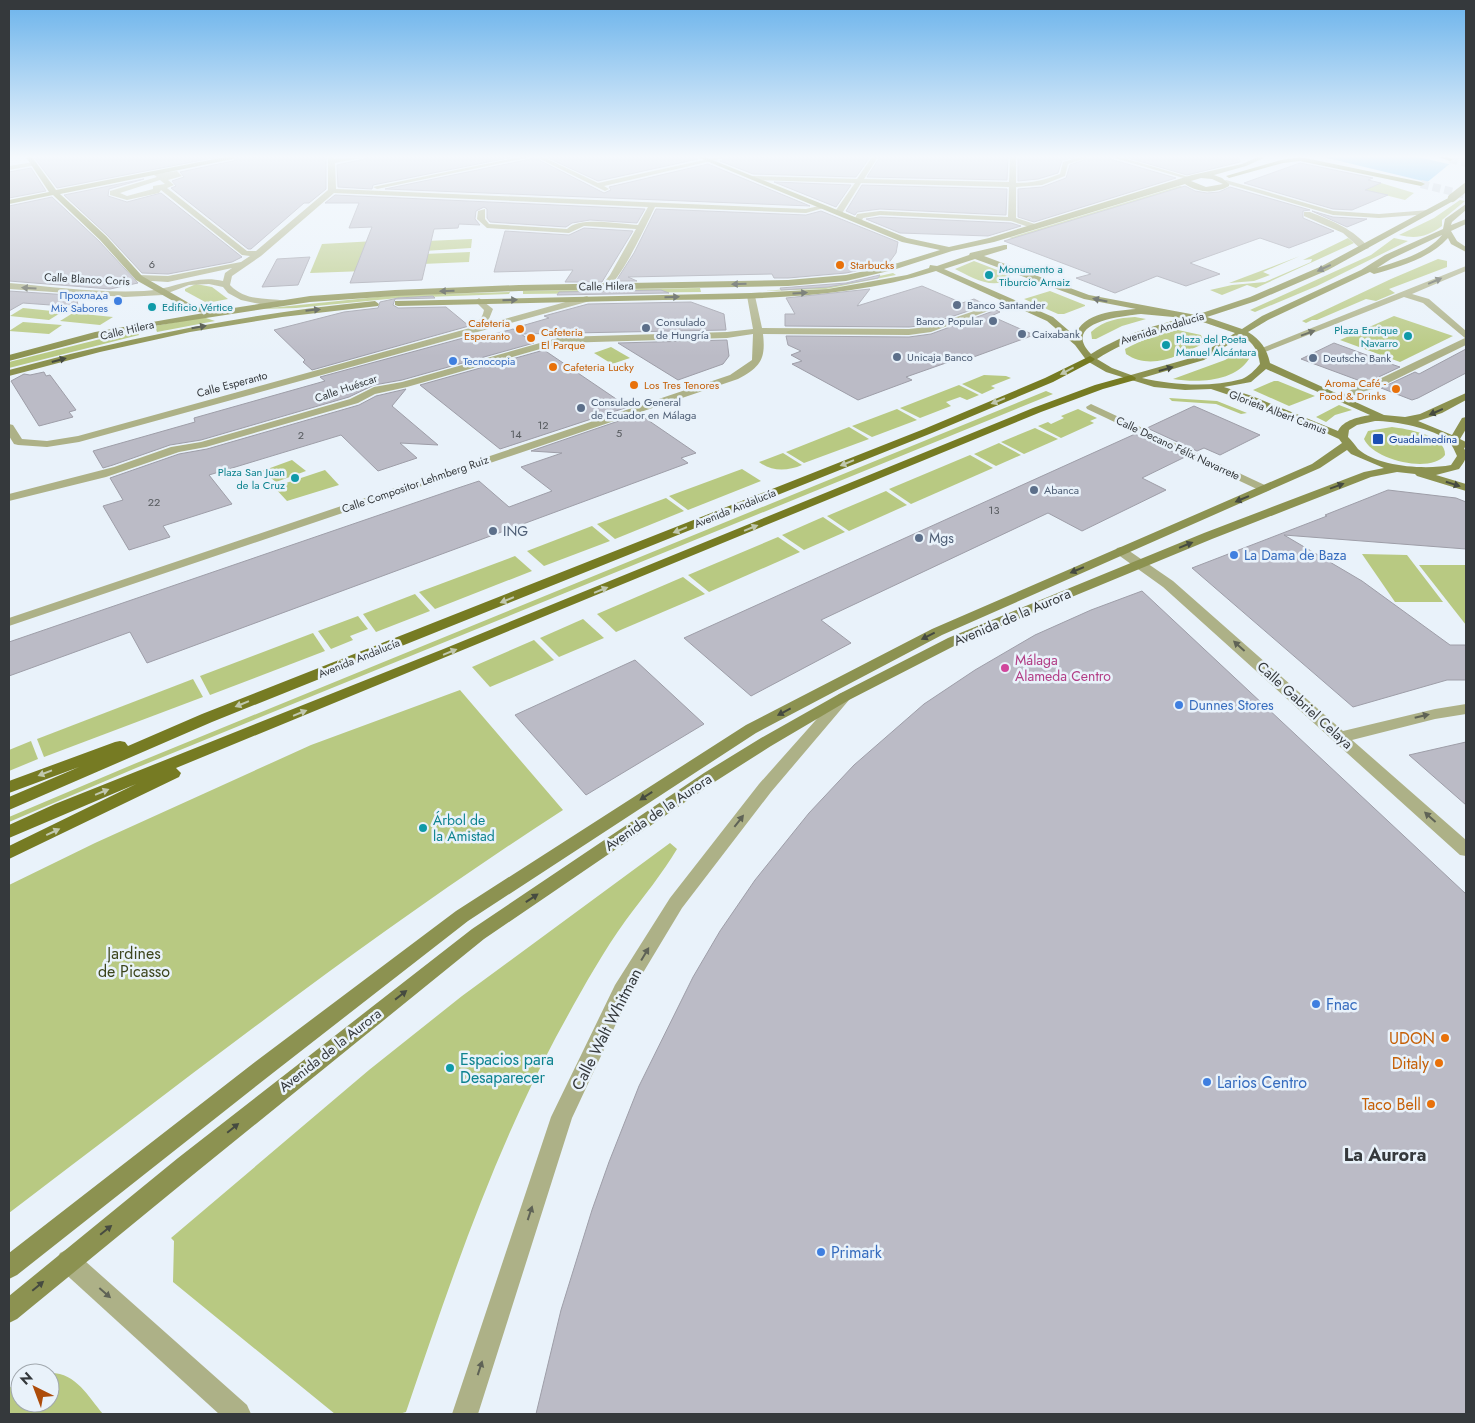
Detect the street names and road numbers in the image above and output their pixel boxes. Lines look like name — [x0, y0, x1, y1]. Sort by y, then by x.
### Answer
street label: Calle Blanco Coris — [44, 269, 131, 289]
street label: Calle Hilera — [578, 278, 634, 294]
street label: Avenida Andalucía — [1118, 308, 1206, 348]
street label: Calle Hilera — [98, 316, 156, 344]
street label: Calle Esperanto — [195, 367, 269, 401]
street label: Calle Huéscar — [313, 370, 380, 406]
street label: Glorieta Albert Camus — [1227, 386, 1330, 438]
street label: Calle Decano Félix Navarrete — [1113, 412, 1243, 484]
street label: Calle Compositor Lehmberg Ruiz — [339, 451, 491, 517]
street label: Avenida Andalucía — [692, 484, 778, 532]
street label: Avenida de la Aurora — [950, 583, 1074, 651]
street label: Avenida Andalucía — [316, 634, 402, 682]
street label: Calle Gabriel Celaya — [1253, 657, 1357, 753]
street label: Avenida de la Aurora — [600, 769, 716, 855]
street label: Calle Walt Whitman — [566, 964, 647, 1094]
street label: Avenida de la Aurora — [275, 1004, 385, 1096]

